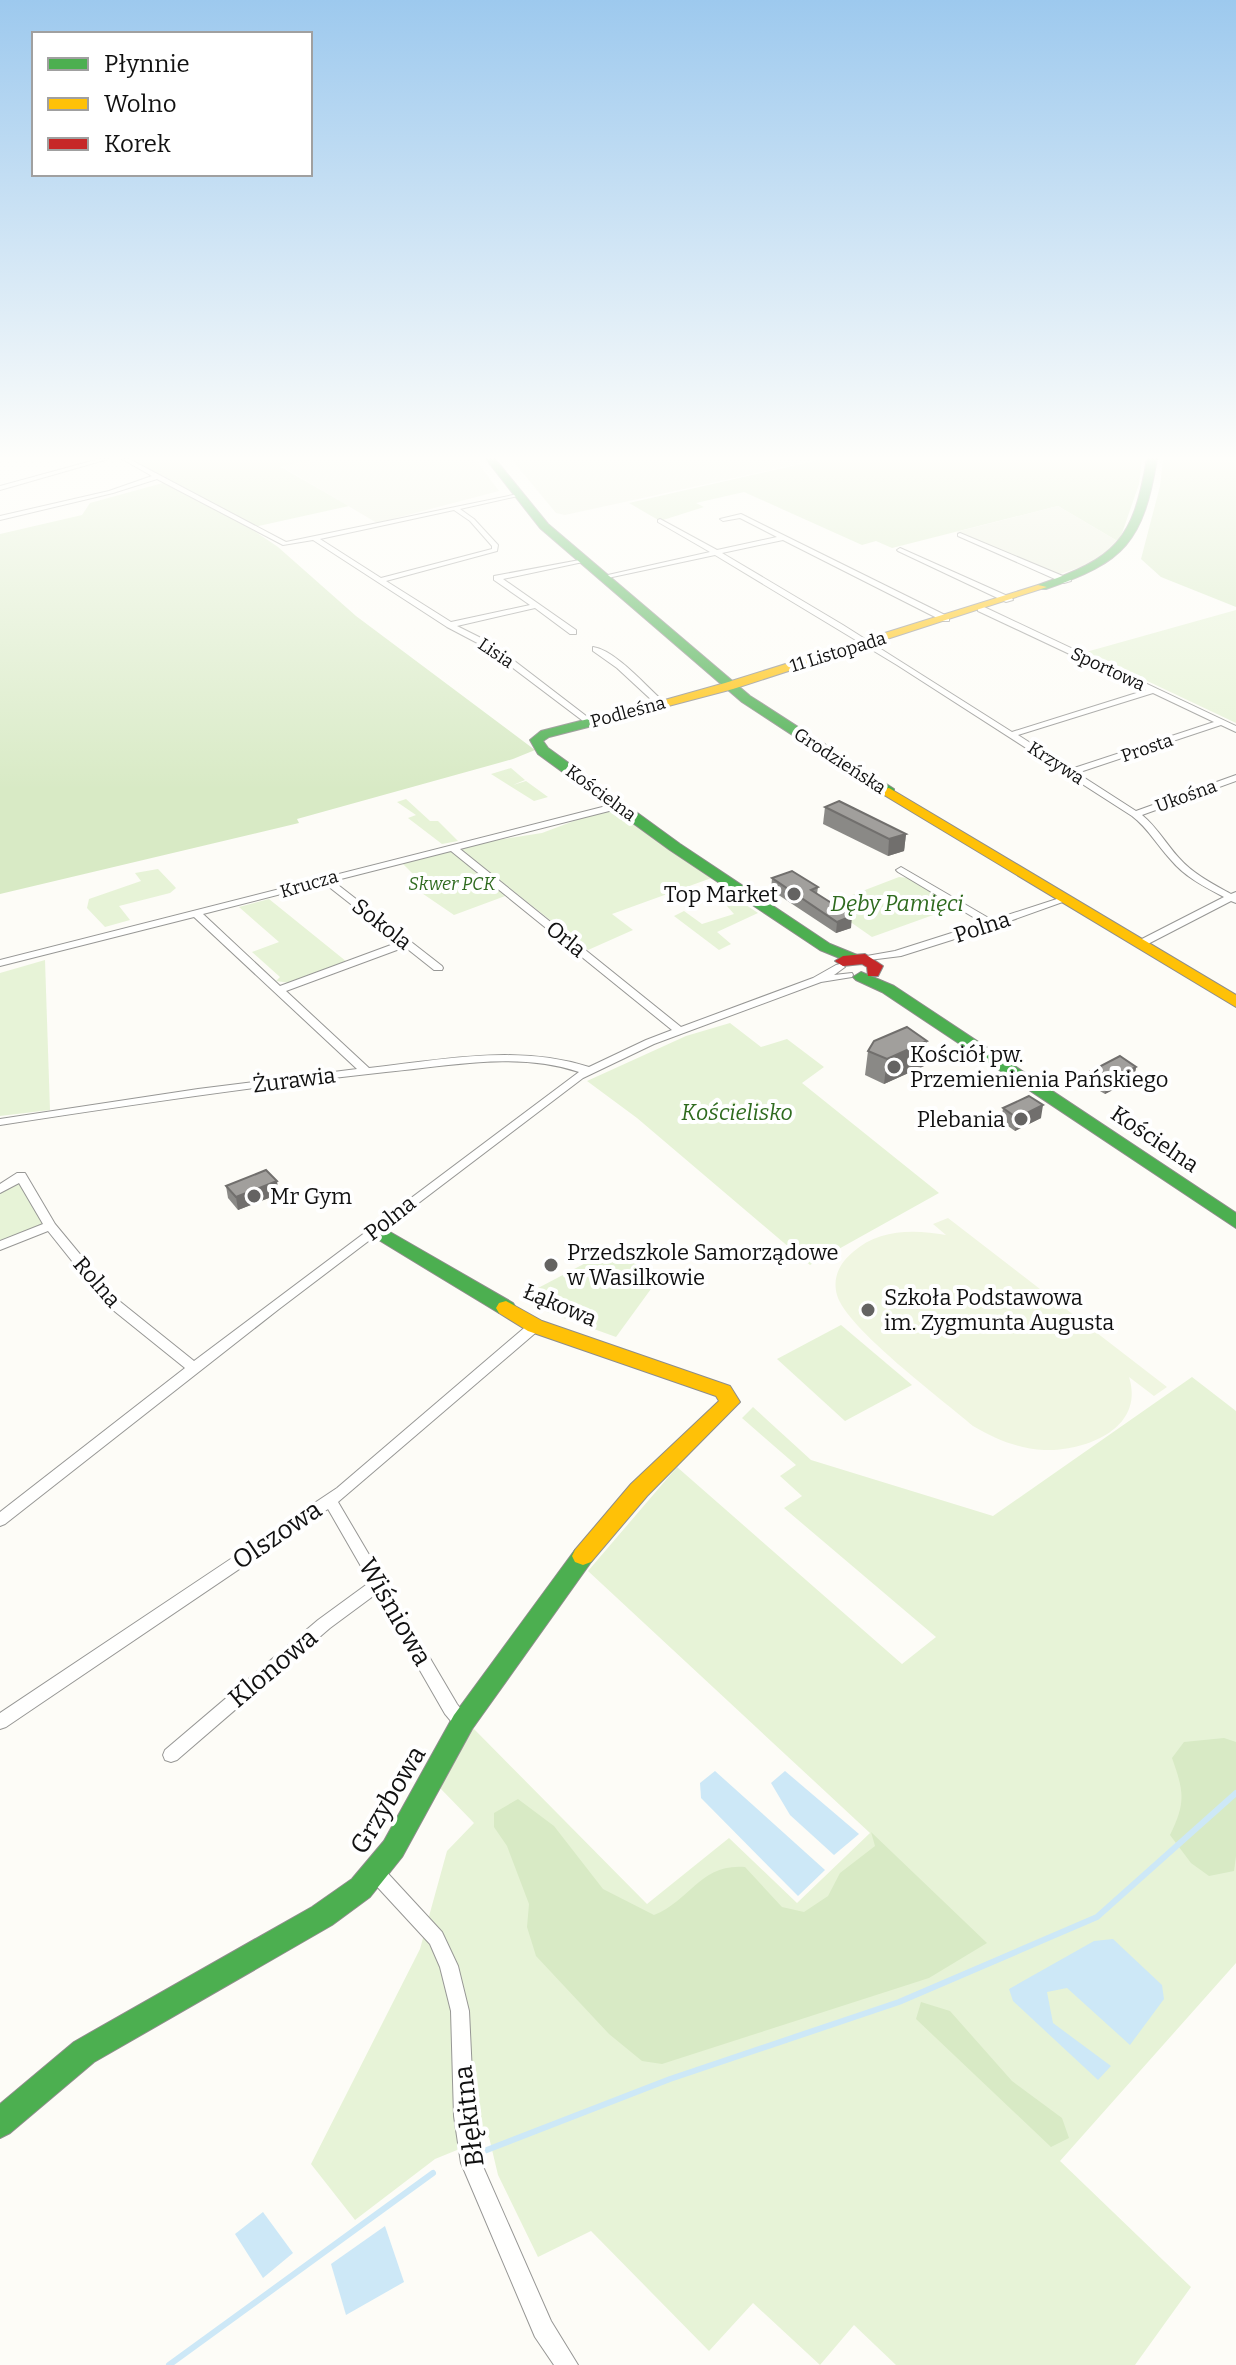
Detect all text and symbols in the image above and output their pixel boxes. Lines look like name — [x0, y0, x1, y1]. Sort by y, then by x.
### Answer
legend — [32, 32, 312, 176]
text: Płynnie — [104, 50, 190, 78]
text: Wolno — [104, 90, 177, 118]
text: Korek — [104, 130, 171, 158]
street label: 11 Listopada — [787, 627, 889, 677]
street label: Lisia — [474, 633, 518, 673]
street label: Sportowa — [1067, 642, 1149, 696]
street label: Podleśna — [588, 691, 668, 733]
street label: Grodzieńska — [790, 723, 890, 799]
street label: Prosta — [1118, 729, 1176, 767]
street label: Krzywa — [1024, 737, 1088, 789]
street label: Kościelna — [561, 760, 641, 826]
street label: Ukośna — [1152, 775, 1220, 817]
street label: Krucza — [277, 865, 341, 903]
park label: Skwer PCK — [408, 873, 496, 895]
place label: Top Market — [664, 881, 778, 908]
marker: Top Market — [785, 885, 803, 903]
park label: Dęby Pamięci — [830, 890, 964, 917]
street label: Sokola — [347, 892, 417, 956]
street label: Polna — [950, 905, 1014, 949]
street label: Orla — [541, 915, 591, 963]
place label: Kościół pw. Przemienienia Pańskiego — [910, 1041, 1168, 1093]
marker: Kościół pw. Przemienienia Pańskiego — [885, 1058, 903, 1076]
street label: Żurawia — [251, 1062, 337, 1098]
park label: Kościelisko — [681, 1099, 793, 1126]
street label: Kościelna — [1106, 1100, 1204, 1178]
place label: Plebania — [917, 1106, 1005, 1133]
marker: Plebania — [1012, 1110, 1030, 1128]
place label: Mr Gym — [270, 1183, 352, 1210]
marker: Mr Gym — [245, 1187, 263, 1205]
street label: Polna — [359, 1190, 421, 1246]
place label: Przedszkole Samorządowe w Wasilkowie — [566, 1239, 839, 1291]
street label: Rolna — [67, 1251, 127, 1313]
marker: Przedszkole Samorządowe w Wasilkowie — [542, 1256, 560, 1274]
street label: Łąkowa — [519, 1277, 601, 1333]
place label: Szkoła Podstawowa im. Zygmunta Augusta — [884, 1284, 1114, 1336]
marker: Szkoła Podstawowa im. Zygmunta Augusta — [859, 1301, 877, 1319]
street label: Olszowa — [227, 1494, 327, 1576]
street label: Wiśniowa — [352, 1553, 438, 1671]
street label: Klonowa — [222, 1622, 324, 1714]
street label: Grzybowa — [344, 1740, 432, 1860]
street label: Błękitna — [447, 2064, 491, 2168]

